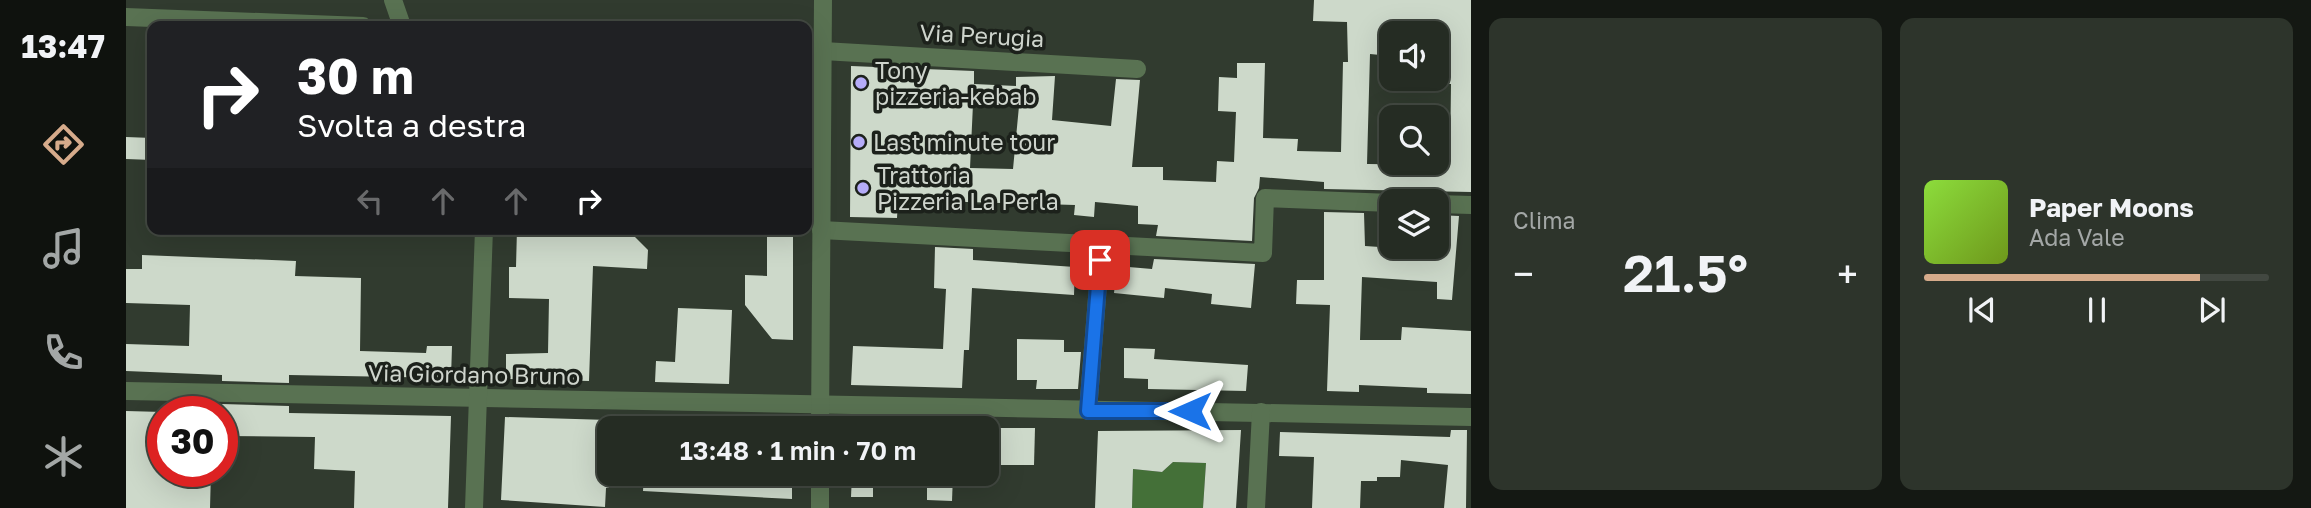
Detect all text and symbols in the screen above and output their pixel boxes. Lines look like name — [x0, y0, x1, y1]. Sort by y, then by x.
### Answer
street label: Via Perugia — [919, 18, 1045, 52]
map controls — [1379, 21, 1449, 259]
button: sound — [1379, 21, 1449, 91]
text: 13:47 — [21, 27, 105, 65]
text: 30 m — [297, 46, 414, 105]
icon: right — [182, 49, 273, 140]
place label: Tony pizzeria-kebab — [875, 56, 1036, 110]
marker: Tony pizzeria-kebab — [853, 75, 869, 91]
button: search — [1379, 105, 1449, 175]
text: Svolta a destra — [297, 106, 526, 144]
icon: directions — [39, 120, 88, 169]
place label: Last minute tour — [873, 128, 1055, 156]
marker: Last minute tour — [851, 134, 867, 150]
place label: Trattoria Pizzeria La Perla — [877, 161, 1059, 215]
marker: Trattoria Pizzeria La Perla — [855, 180, 871, 196]
icon: left — [351, 182, 389, 220]
icon: ahead — [424, 182, 462, 220]
icon: ahead — [497, 182, 535, 220]
icon: right — [570, 182, 608, 220]
button: layers — [1379, 189, 1449, 259]
text: Paper Moons — [2029, 192, 2194, 223]
text: Clima — [1513, 206, 1576, 234]
text: Ada Vale — [2029, 223, 2125, 251]
icon: music — [39, 224, 88, 273]
pin — [1070, 230, 1130, 290]
icon: arrive — [1081, 241, 1119, 279]
text: 21.5° — [1623, 241, 1748, 303]
text: − — [1513, 251, 1534, 296]
text: + — [1837, 251, 1858, 296]
icon: previous — [1963, 291, 2001, 329]
icon: pause — [2078, 291, 2116, 329]
icon: next — [2193, 291, 2231, 329]
icon: phone — [39, 328, 88, 377]
street label: Via Giordano Bruno — [368, 358, 580, 390]
position arrow — [1153, 374, 1227, 448]
speed limit sign: 30 — [147, 396, 238, 487]
icon: climate — [39, 432, 88, 481]
text: 13:48 · 1 min · 70 m — [680, 435, 916, 466]

